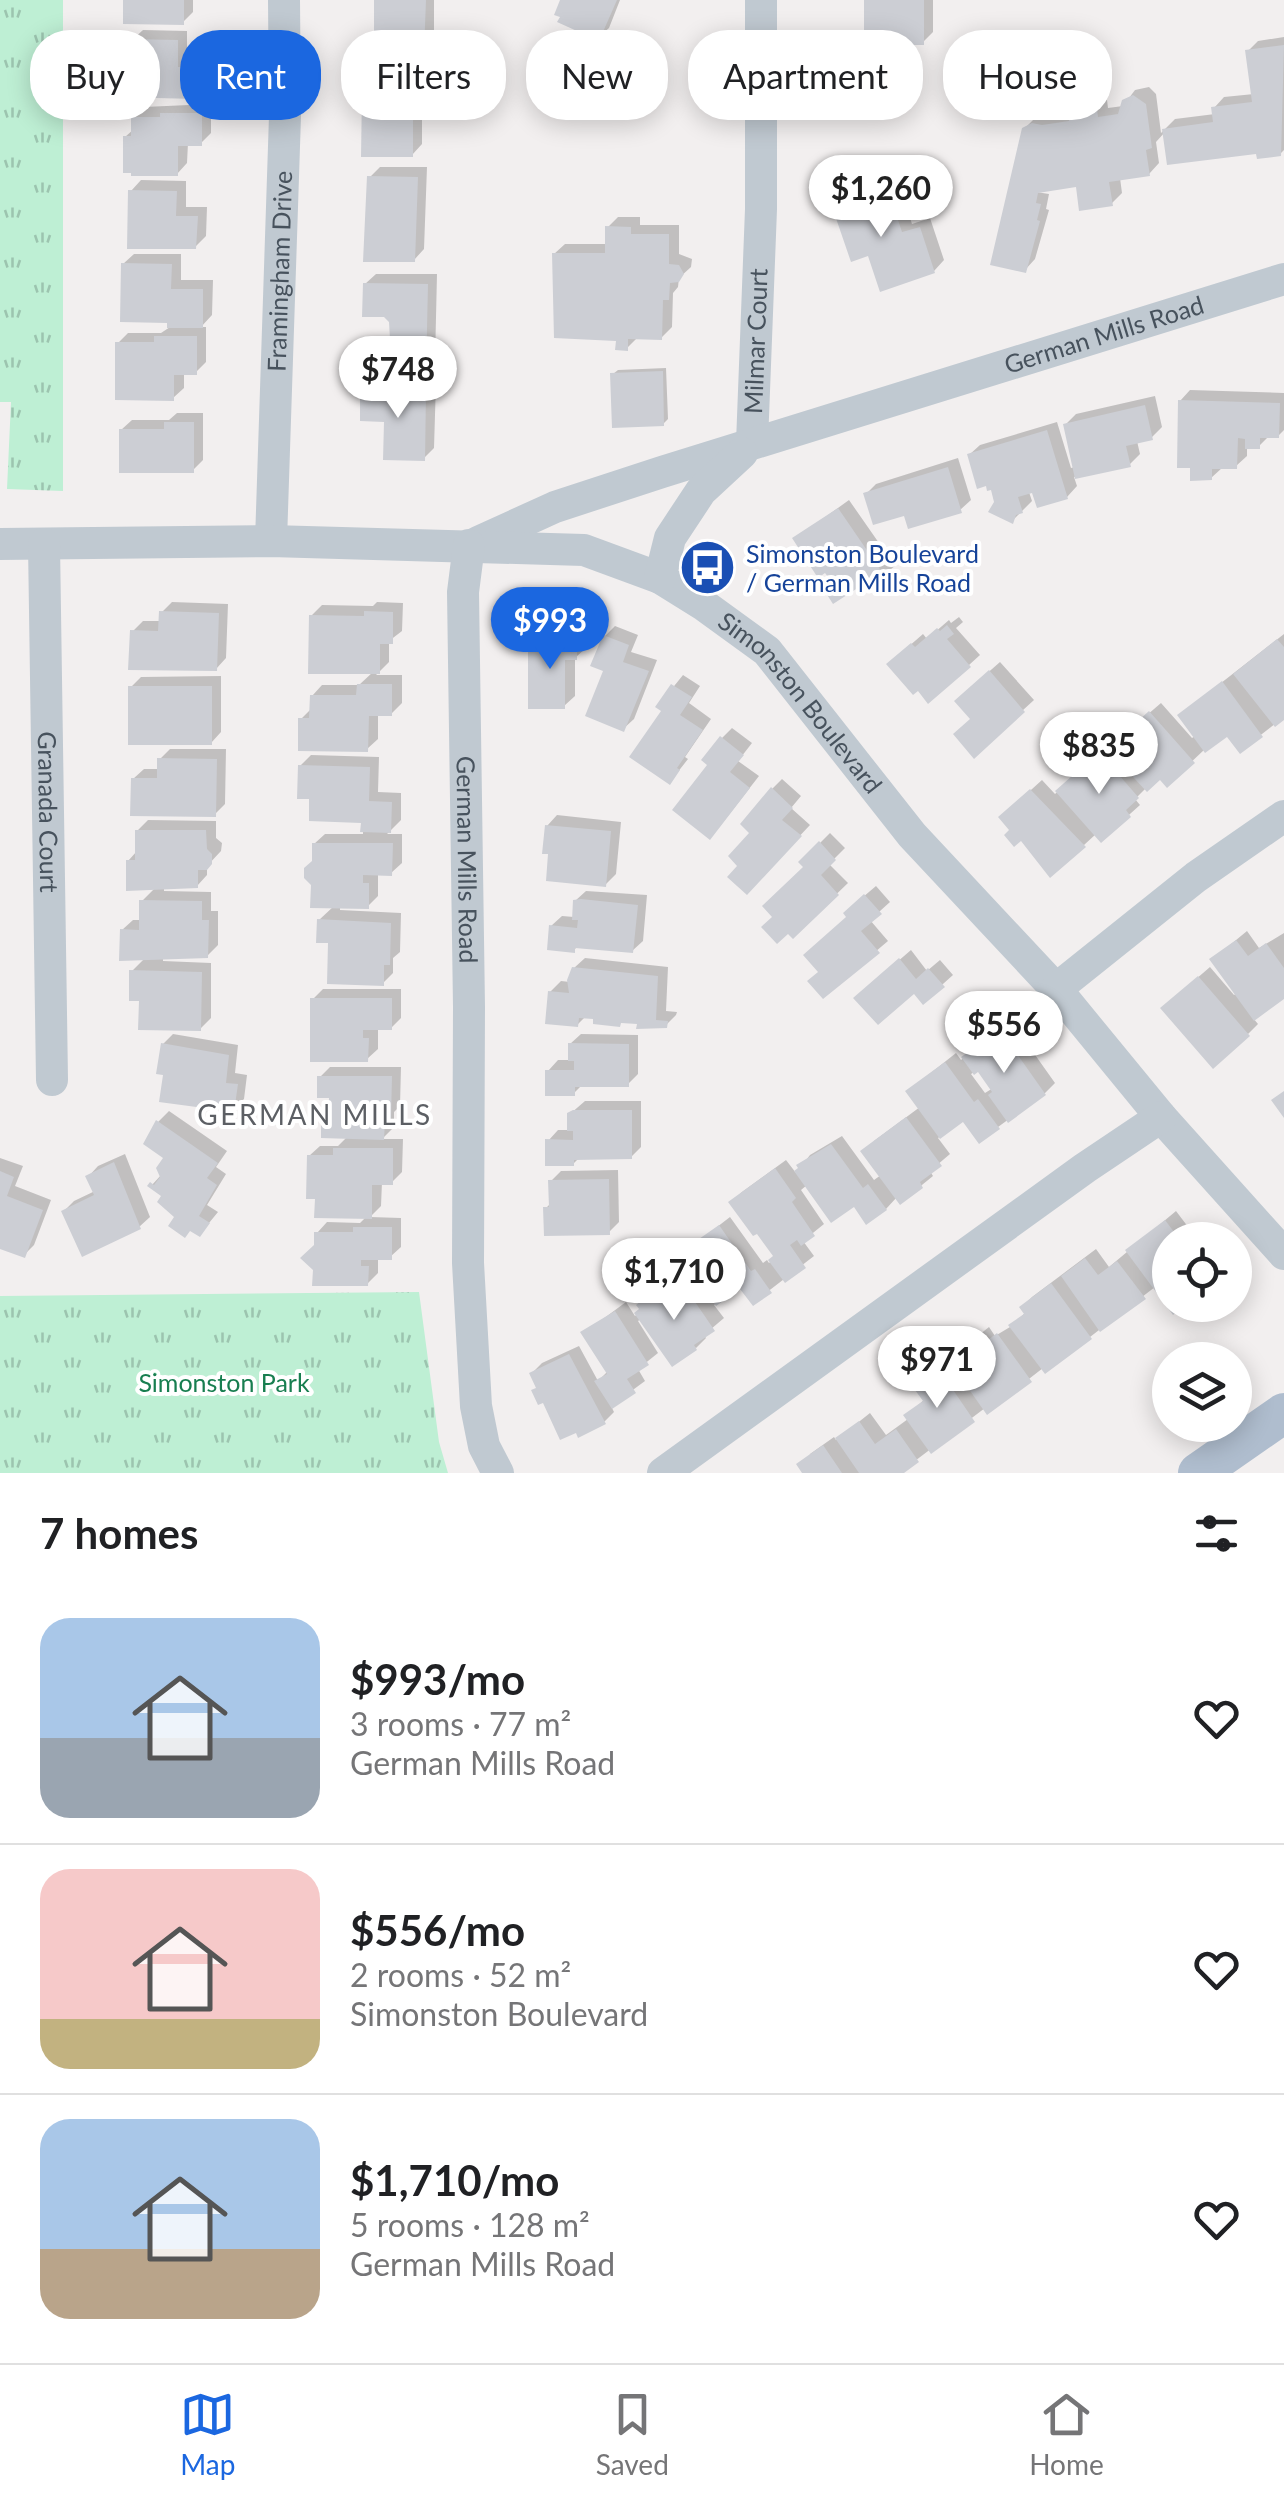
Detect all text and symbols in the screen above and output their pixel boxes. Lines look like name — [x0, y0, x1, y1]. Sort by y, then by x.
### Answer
chip: Buy — [30, 30, 160, 120]
chip: Rent — [180, 30, 321, 120]
chip: Filters — [341, 30, 506, 120]
chip: New — [526, 30, 668, 120]
chip: Apartment — [688, 30, 923, 120]
chip: House — [943, 30, 1112, 120]
pin: $1,260 — [800, 155, 962, 240]
text: $1,260 — [831, 168, 931, 207]
street label: Framingham Drive — [261, 170, 297, 372]
street label: Milmar Court — [737, 268, 773, 414]
street label: German Mills Road — [1000, 289, 1207, 379]
pin: $748 — [339, 336, 457, 421]
text: $748 — [361, 349, 435, 388]
bus stop icon: Simonston Boulevard / German Mills Road — [677, 538, 737, 598]
place label: Simonston Boulevard / German Mills Road — [746, 538, 979, 597]
pin: $993 — [491, 587, 609, 672]
text: $993 — [513, 600, 587, 639]
street label: Simonston Boulevard — [713, 605, 889, 799]
pin: $835 — [1040, 712, 1158, 797]
text: $835 — [1062, 725, 1136, 764]
street label: Granada Court — [33, 731, 65, 893]
street label: German Mills Road — [451, 756, 484, 963]
pin: $556 — [945, 991, 1063, 1076]
text: $556 — [967, 1004, 1041, 1043]
district label: GERMAN MILLS — [197, 1097, 433, 1131]
map controls — [1152, 1222, 1252, 1442]
button: locate — [1152, 1222, 1252, 1322]
pin: $1,710 — [593, 1238, 755, 1323]
text: $1,710 — [624, 1251, 724, 1290]
pin: $971 — [878, 1326, 996, 1411]
text: $971 — [900, 1339, 974, 1378]
button: layers — [1152, 1342, 1252, 1442]
park label: Simonston Park — [138, 1367, 310, 1397]
icon: filters — [1189, 1506, 1244, 1561]
text: 7 homes — [40, 1508, 198, 1558]
text: $993/mo — [350, 1654, 525, 1704]
icon: home — [120, 1658, 240, 1778]
icon: heart — [1189, 1691, 1244, 1746]
text: 3 rooms · 77 m² — [350, 1704, 571, 1743]
text: German Mills Road — [350, 1743, 615, 1782]
text: $556/mo — [350, 1905, 525, 1955]
icon: home — [120, 1909, 240, 2029]
icon: heart — [1189, 1942, 1244, 1997]
text: 2 rooms · 52 m² — [350, 1955, 571, 1994]
text: Simonston Boulevard — [350, 1994, 648, 2033]
text: $1,710/mo — [350, 2155, 559, 2205]
icon: home — [120, 2159, 240, 2279]
icon: heart — [1189, 2192, 1244, 2247]
text: 5 rooms · 128 m² — [350, 2205, 590, 2244]
text: German Mills Road — [350, 2244, 615, 2283]
tab: Map — [180, 2387, 235, 2481]
tab: Saved — [596, 2387, 669, 2481]
tab: Home — [1029, 2387, 1104, 2481]

